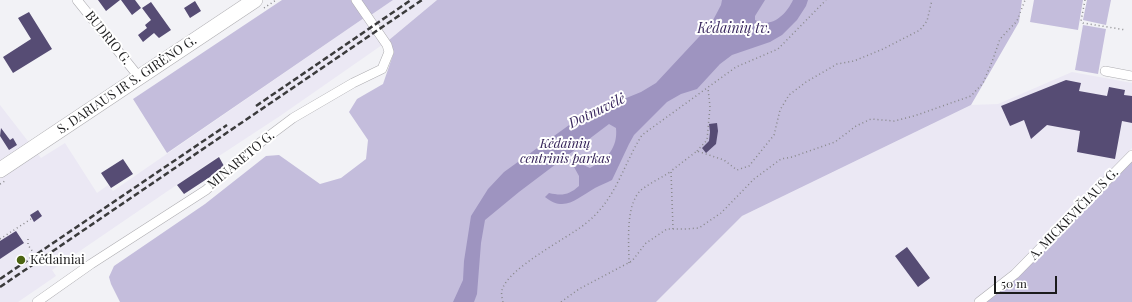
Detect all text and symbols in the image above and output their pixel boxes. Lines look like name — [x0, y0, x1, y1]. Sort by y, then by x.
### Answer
street label: BUDRIO G. — [82, 8, 134, 68]
water label: Kėdainių tv. — [697, 21, 771, 37]
street label: S. DARIAUS IR S. GIRĖNO G. — [54, 33, 200, 137]
water label: Dotnuvėlė — [566, 90, 628, 132]
street label: MINARETO G. — [204, 128, 278, 192]
park label: Kėdainių centrinis parkas — [520, 136, 610, 167]
street label: A. MICKEVIČIAUS G. — [1026, 165, 1122, 263]
place label: Kėdainiai — [30, 252, 85, 268]
marker: Kėdainiai — [15, 254, 27, 266]
scale bar — [996, 268, 1059, 294]
text: 50 m — [1001, 275, 1027, 291]

